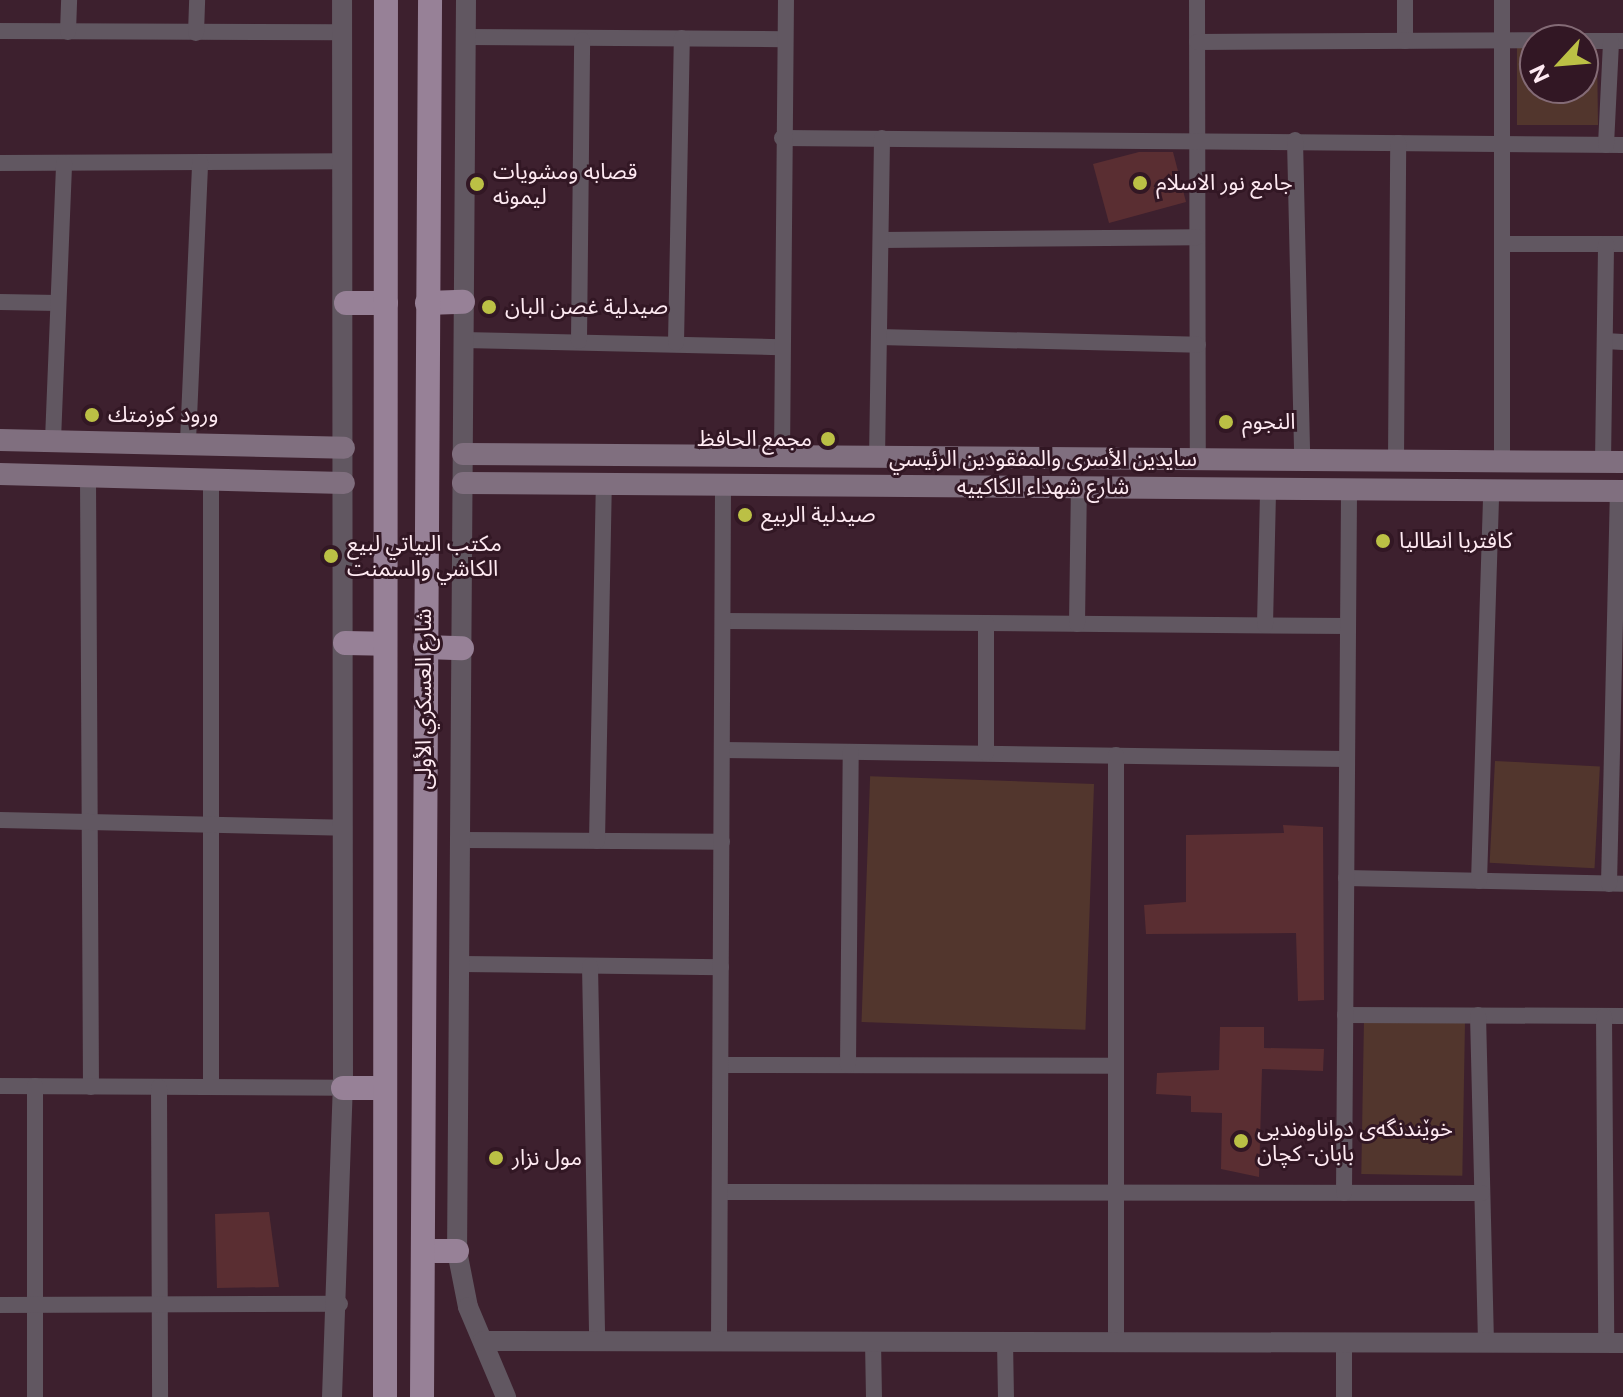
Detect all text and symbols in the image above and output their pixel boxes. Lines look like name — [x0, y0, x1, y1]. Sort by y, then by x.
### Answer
north arrow — [1519, 24, 1599, 104]
text: N — [1524, 60, 1555, 87]
place label: قصابه ومشويات ليمونه — [493, 158, 637, 210]
place label: جامع نور الاسلام — [1156, 170, 1293, 196]
marker: جامع نور الاسلام — [1131, 174, 1149, 192]
marker: قصابه ومشويات ليمونه — [468, 175, 486, 193]
place label: صيدلية غصن البان — [505, 294, 668, 320]
marker: صيدلية غصن البان — [480, 298, 498, 316]
place label: ورود كوزمتك — [108, 402, 218, 428]
marker: ورود كوزمتك — [83, 406, 101, 424]
place label: النجوم — [1242, 409, 1296, 435]
marker: النجوم — [1217, 413, 1235, 431]
place label: مجمع الحافظ — [697, 426, 812, 452]
marker: مجمع الحافظ — [819, 430, 837, 448]
street label: سايدين الأسرى والمفقودين الرئيسي — [889, 446, 1197, 472]
street label: شارع شهداء الكاكييه — [957, 474, 1129, 500]
place label: صيدلية الربيع — [761, 502, 876, 528]
marker: صيدلية الربيع — [736, 506, 754, 524]
place label: كافتريا انطاليا — [1399, 528, 1512, 554]
place label: مكتب البياتي لبيع الكاشي والسمنت — [347, 530, 502, 582]
marker: كافتريا انطاليا — [1374, 532, 1392, 550]
marker: مكتب البياتي لبيع الكاشي والسمنت — [322, 547, 340, 565]
street label: شارع العسكري الأولى — [411, 608, 437, 790]
place label: خوێندنگەی دواناوەندیی بابان - کچان — [1257, 1115, 1453, 1166]
marker: خوێندنگەی دواناوەندیی بابان - کچان — [1232, 1132, 1250, 1150]
place label: مول نزار — [512, 1145, 582, 1171]
marker: مول نزار — [487, 1149, 505, 1167]

